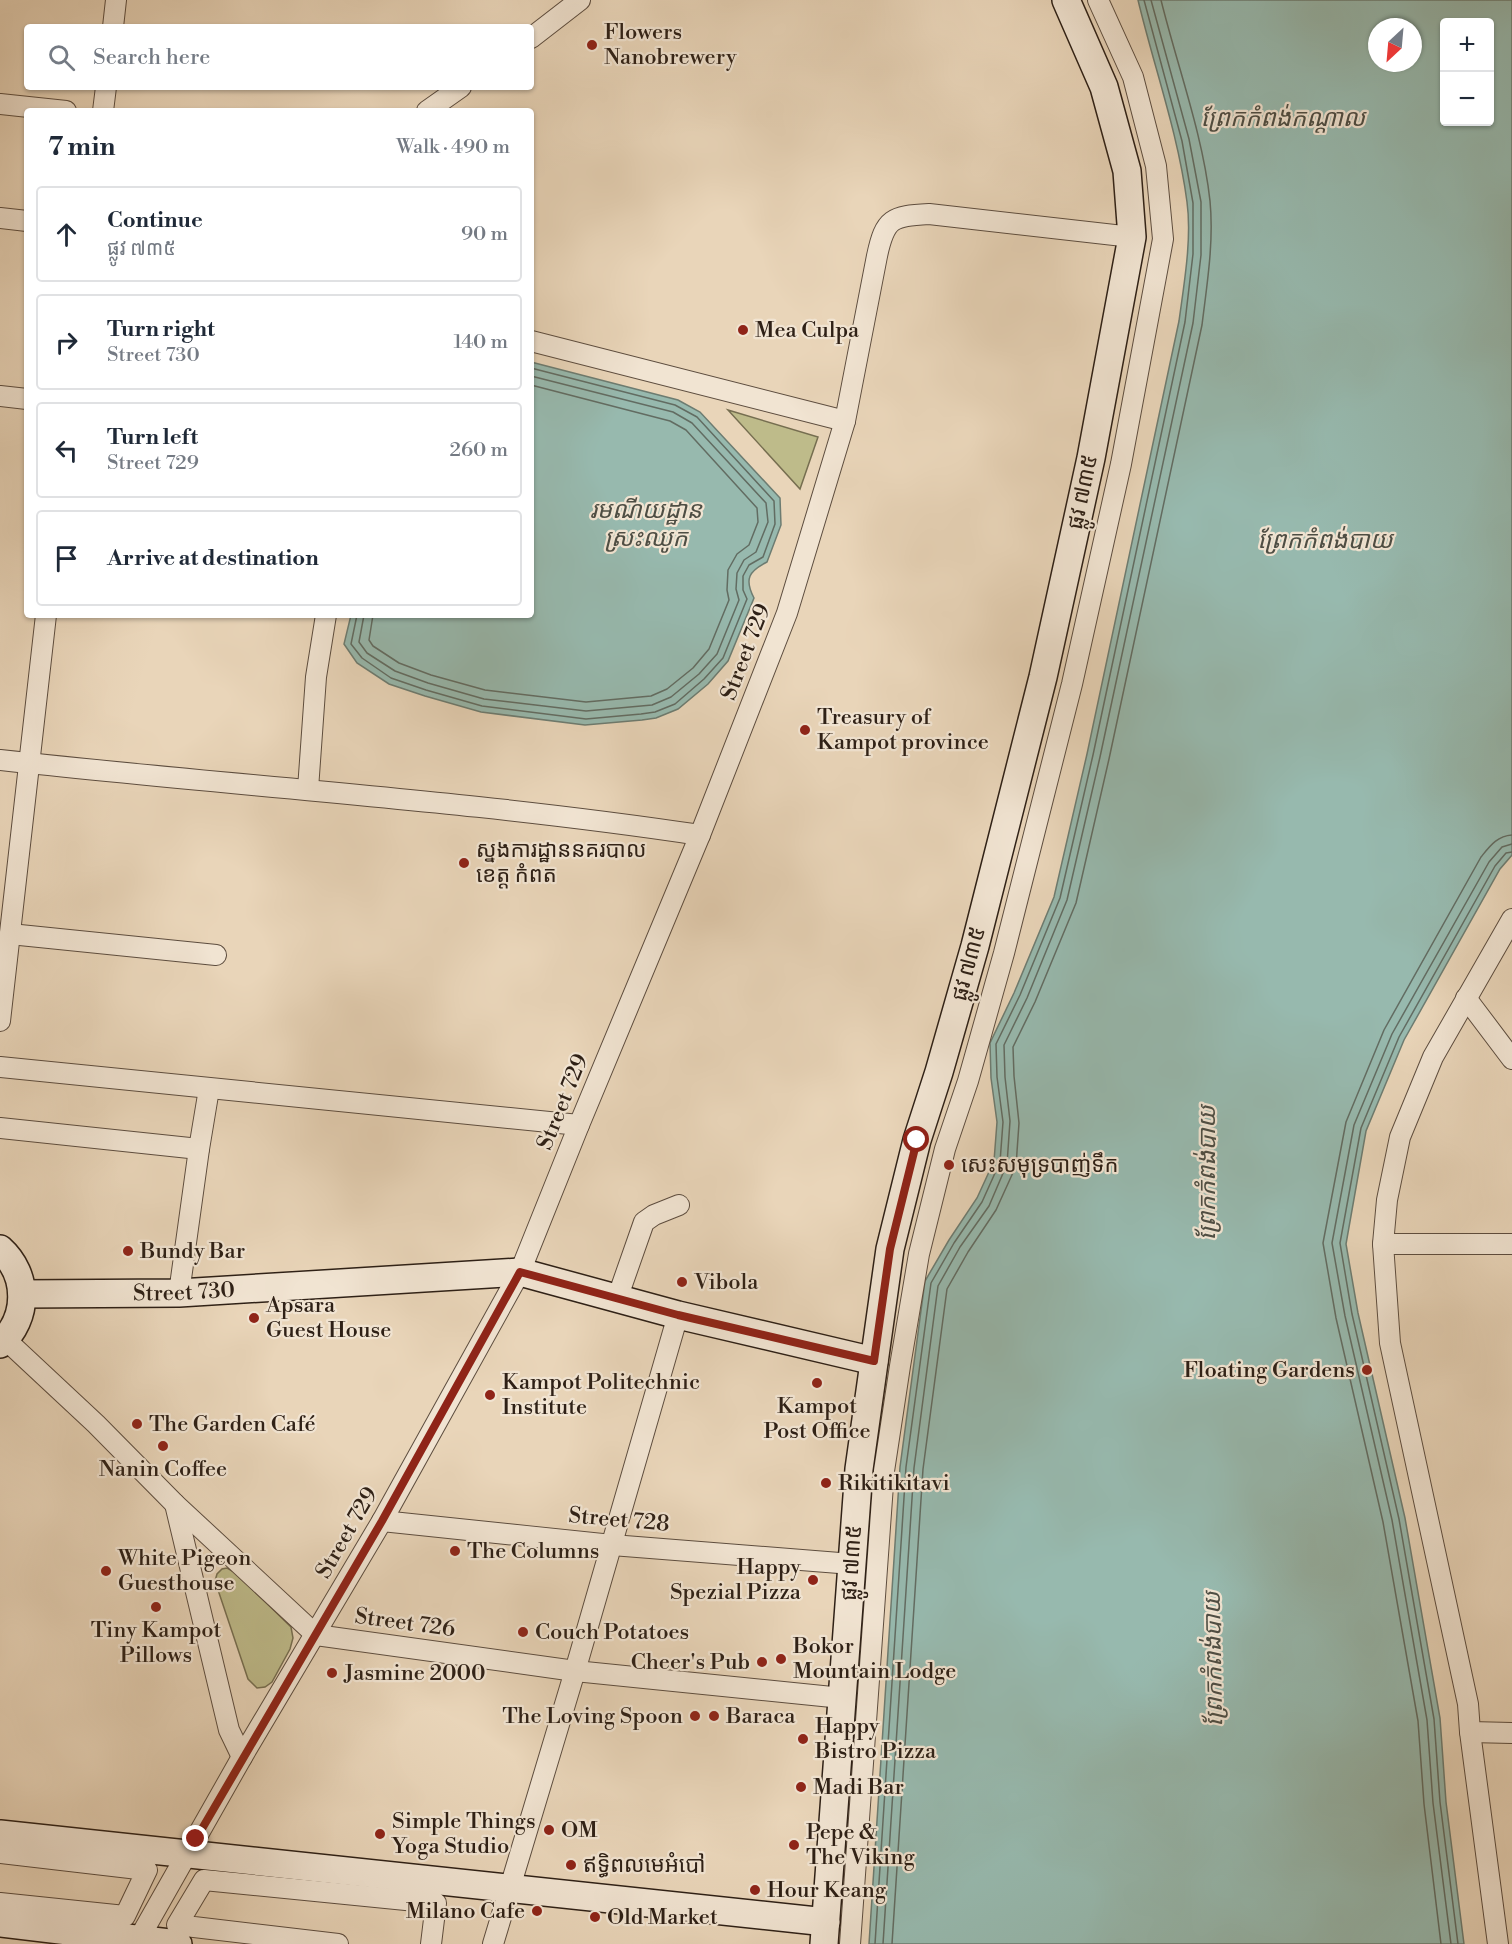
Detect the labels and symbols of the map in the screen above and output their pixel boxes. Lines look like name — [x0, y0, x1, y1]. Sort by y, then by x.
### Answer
north arrow — [1368, 18, 1422, 72]
place label: Flowers Nanobrewery — [604, 19, 737, 71]
marker: Flowers Nanobrewery — [585, 38, 599, 52]
water label: ព្រែកកំពង់កណ្តាល — [1201, 103, 1368, 134]
place label: Mea Culpa — [755, 317, 860, 344]
marker: Mea Culpa — [736, 323, 750, 337]
street label: ផ្លូវ ៧៣៥ — [1062, 452, 1109, 533]
water label: រមណីយដ្ឋាន ស្រះឈូក — [590, 496, 703, 554]
water label: ព្រែកកំពង់បាយ — [1257, 525, 1395, 556]
street label: Street 729 — [715, 600, 777, 704]
place label: Treasury of Kampot province — [817, 704, 989, 756]
marker: Treasury of Kampot province — [798, 723, 812, 737]
place label: ស្នងការដ្ឋាននគរបាល ខេត្ត កំពត — [476, 837, 646, 889]
marker: ស្នងការដ្ឋាននគរបាល ខេត្ត កំពត — [457, 856, 471, 870]
street label: ផ្លូវ ៧៣៥ — [946, 924, 997, 1006]
street label: Street 729 — [532, 1050, 594, 1154]
water label: ព្រែកកំពង់បាយ — [1192, 1103, 1223, 1241]
route start — [903, 1126, 929, 1152]
place label: សេះសមុទ្របាញ់ទឹក — [961, 1151, 1119, 1179]
marker: សេះសមុទ្របាញ់ទឹក — [942, 1158, 956, 1172]
place label: Bundy Bar — [139, 1238, 245, 1265]
marker: Bundy Bar — [121, 1244, 135, 1258]
place label: Vibola — [693, 1269, 759, 1296]
marker: Vibola — [675, 1275, 689, 1289]
street label: Street 730 — [133, 1276, 236, 1307]
place label: Apsara Guest House — [265, 1292, 391, 1344]
marker: Apsara Guest House — [247, 1311, 261, 1325]
place label: Floating Gardens — [1183, 1357, 1355, 1384]
marker: Floating Gardens — [1360, 1363, 1374, 1377]
place label: Kampot Politechnic Institute — [502, 1369, 700, 1421]
marker: Kampot Post Office — [810, 1376, 824, 1390]
marker: Kampot Politechnic Institute — [483, 1388, 497, 1402]
place label: Kampot Post Office — [763, 1393, 871, 1445]
place label: The Garden Café — [149, 1411, 316, 1438]
marker: The Garden Café — [130, 1417, 144, 1431]
marker: Nanin Coffee — [156, 1439, 170, 1453]
place label: Nanin Coffee — [99, 1456, 227, 1483]
place label: Rikitikitavi — [838, 1470, 950, 1497]
marker: Rikitikitavi — [819, 1476, 833, 1490]
street label: Street 729 — [310, 1483, 384, 1583]
street label: Street 728 — [567, 1502, 671, 1538]
street label: ផ្លូវ ៧៣៥ — [836, 1524, 874, 1602]
place label: The Columns — [467, 1538, 599, 1565]
marker: The Columns — [448, 1544, 462, 1558]
place label: White Pigeon Guesthouse — [117, 1545, 251, 1597]
place label: Happy Spezial Pizza — [670, 1554, 802, 1606]
marker: White Pigeon Guesthouse — [99, 1564, 113, 1578]
marker: Happy Spezial Pizza — [806, 1573, 820, 1587]
water label: ព្រែកកំពង់បាយ — [1197, 1589, 1230, 1727]
marker: Tiny Kampot Pillows — [149, 1600, 163, 1614]
street label: Street 726 — [353, 1603, 457, 1643]
place label: Tiny Kampot Pillows — [91, 1617, 222, 1669]
place label: Couch Potatoes — [535, 1619, 689, 1646]
marker: Couch Potatoes — [516, 1625, 530, 1639]
place label: Bokor Mountain Lodge — [792, 1633, 956, 1685]
place label: Cheer's Pub — [631, 1649, 750, 1676]
marker: Bokor Mountain Lodge — [774, 1652, 788, 1666]
marker: Cheer's Pub — [755, 1655, 769, 1669]
place label: Jasmine 2000 — [343, 1660, 486, 1687]
marker: Jasmine 2000 — [325, 1666, 339, 1680]
place label: The Loving Spoon — [502, 1703, 683, 1730]
place label: Baraca — [725, 1703, 796, 1730]
marker: The Loving Spoon — [688, 1709, 702, 1723]
marker: Baraca — [707, 1709, 721, 1723]
place label: Happy Bistro Pizza — [814, 1713, 937, 1765]
marker: Happy Bistro Pizza — [796, 1732, 810, 1746]
place label: Madi Bar — [813, 1774, 904, 1801]
marker: Madi Bar — [794, 1780, 808, 1794]
place label: Simple Things Yoga Studio — [391, 1808, 536, 1860]
place label: OM — [561, 1817, 598, 1844]
place label: Pepe & The Viking — [806, 1819, 915, 1871]
marker: OM — [542, 1823, 556, 1837]
route end — [182, 1825, 208, 1851]
marker: Simple Things Yoga Studio — [373, 1827, 387, 1841]
marker: Pepe & The Viking — [787, 1838, 801, 1852]
place label: ឥទ្ធិពលមេអំបៅ — [583, 1851, 705, 1879]
marker: ឥទ្ធិពលមេអំបៅ — [564, 1858, 578, 1872]
place label: Hour Keang — [767, 1877, 887, 1904]
marker: Hour Keang — [748, 1883, 762, 1897]
place label: Milano Cafe — [406, 1898, 525, 1925]
marker: Milano Cafe — [530, 1904, 544, 1918]
place label: Old Market — [607, 1904, 718, 1931]
marker: Old Market — [588, 1910, 602, 1924]

